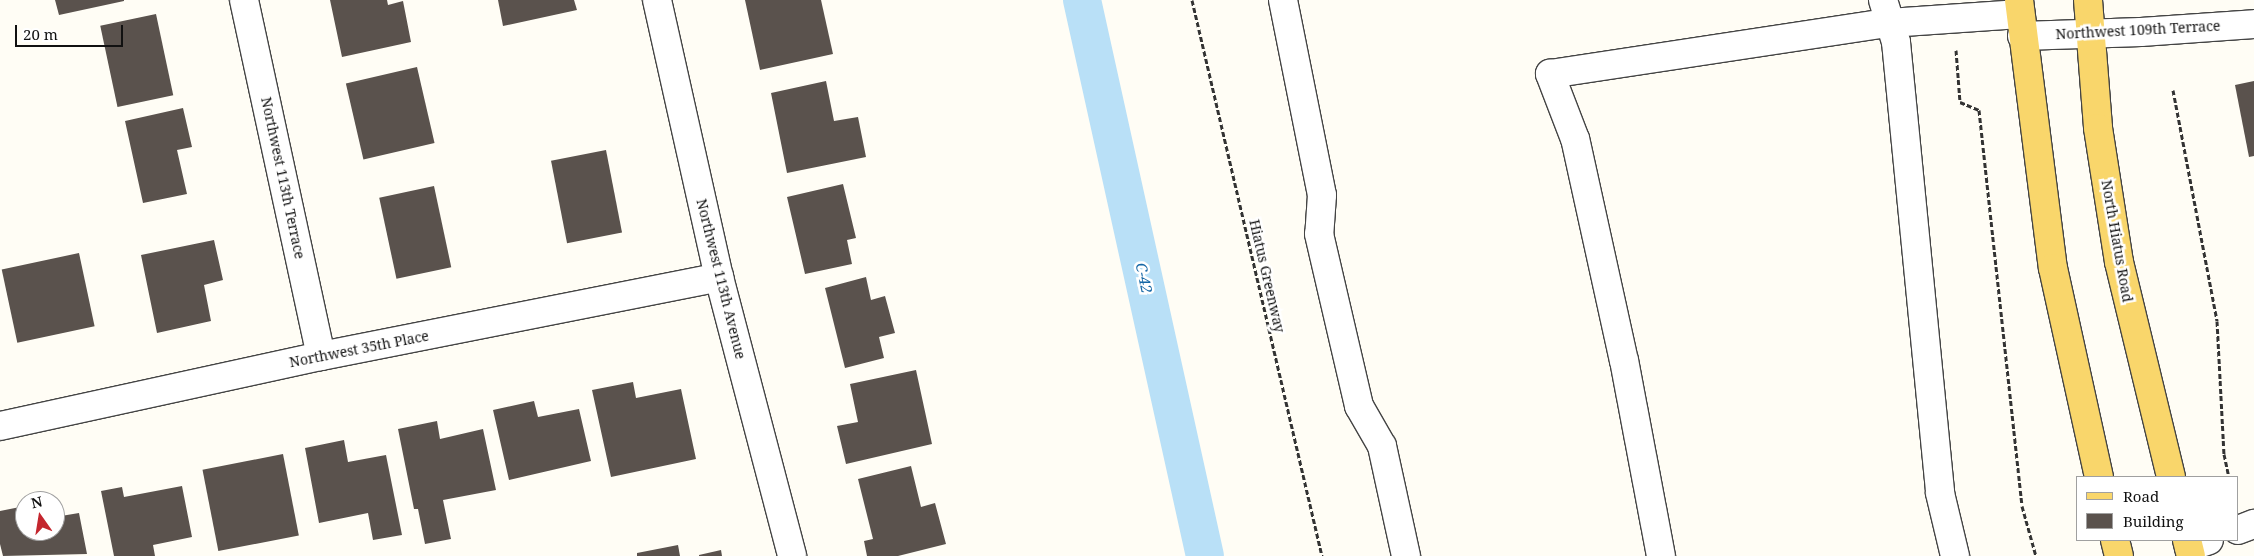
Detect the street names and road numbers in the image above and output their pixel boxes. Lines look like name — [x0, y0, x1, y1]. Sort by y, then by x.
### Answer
street label: Northwest 109th Terrace — [2055, 17, 2221, 43]
street label: Northwest 113th Terrace — [258, 96, 308, 260]
street label: North Hiatus Road — [2098, 179, 2136, 303]
street label: Northwest 113th Avenue — [693, 197, 749, 361]
street label: Hiatus Greenway — [1246, 218, 1288, 334]
street label: Northwest 35th Place — [288, 327, 430, 371]

